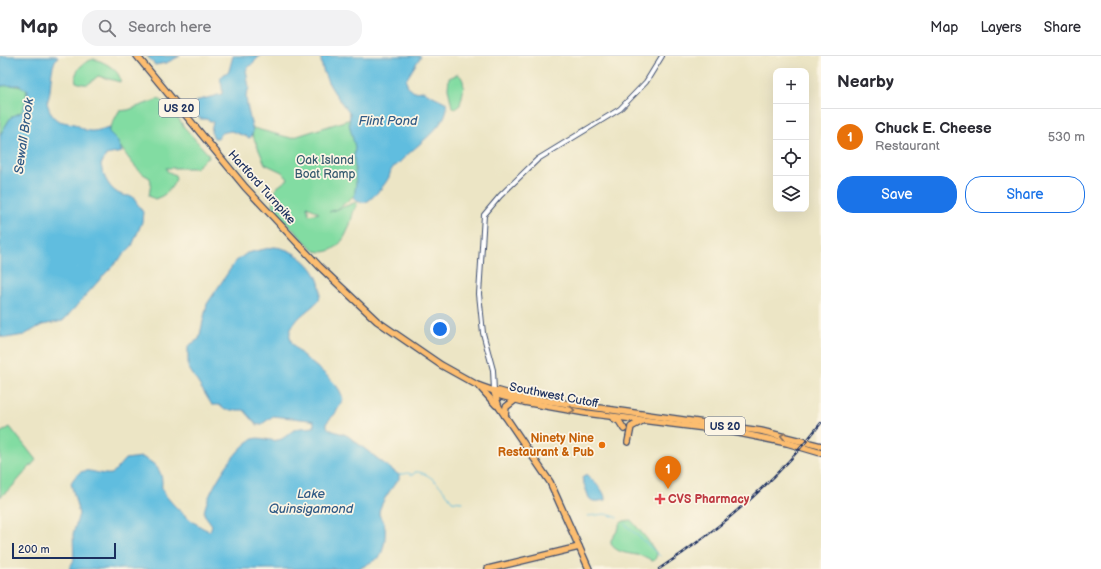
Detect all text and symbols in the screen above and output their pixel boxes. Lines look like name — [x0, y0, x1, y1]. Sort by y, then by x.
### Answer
search box — [82, 10, 362, 46]
text: Map — [20, 16, 58, 39]
icon: search — [96, 17, 118, 39]
text: Search here — [128, 18, 211, 37]
text: Map — [930, 19, 958, 36]
text: Layers — [980, 19, 1022, 36]
text: Share — [1044, 19, 1081, 36]
map controls — [773, 68, 809, 212]
button: + — [773, 68, 809, 104]
text: Nearby — [837, 72, 894, 92]
water label: Sewall Brook — [11, 97, 37, 175]
road number: US 20 — [159, 99, 199, 117]
button: − — [773, 104, 809, 140]
water label: Flint Pond — [359, 113, 418, 129]
text: Chuck E. Cheese — [875, 119, 992, 138]
text: 1 — [847, 129, 853, 145]
text: 530 m — [1048, 129, 1085, 145]
text: Restaurant — [875, 138, 940, 154]
button: locate — [773, 140, 809, 176]
street label: Hartford Turnpike — [225, 147, 299, 227]
park label: Oak Island Boat Ramp — [295, 153, 356, 182]
button: layers — [773, 176, 809, 212]
button: Save — [837, 176, 957, 213]
button: Share — [965, 176, 1085, 213]
your location — [430, 319, 450, 339]
street label: Southwest Cutoff — [508, 379, 600, 412]
one-way arrow — [569, 406, 575, 414]
road number: US 20 — [705, 417, 745, 435]
place label: Ninety Nine Restaurant & Pub — [498, 431, 594, 460]
one-way arrow — [780, 432, 787, 440]
marker: Ninety Nine Restaurant & Pub — [597, 440, 607, 450]
pin: 1 — [655, 456, 681, 489]
water label: Lake Quinsigamond — [269, 486, 354, 517]
place label: CVS Pharmacy — [668, 492, 750, 507]
marker: CVS Pharmacy — [655, 494, 665, 504]
scale bar — [12, 541, 116, 560]
text: 200 m — [18, 543, 50, 556]

